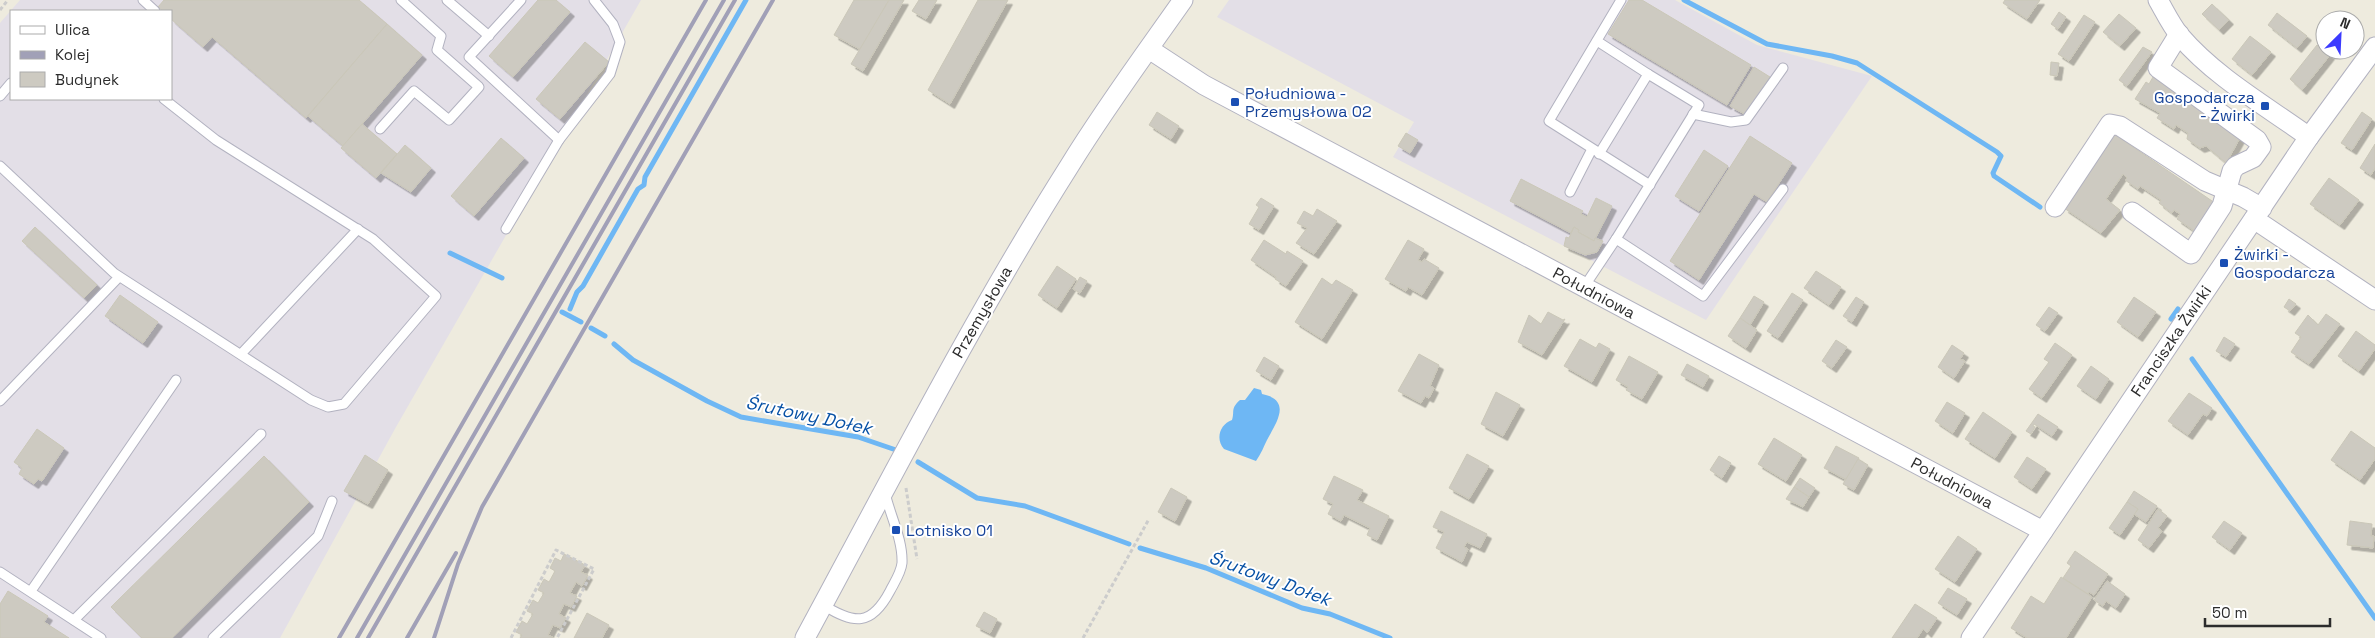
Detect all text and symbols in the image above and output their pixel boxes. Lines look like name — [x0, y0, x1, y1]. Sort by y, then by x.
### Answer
legend — [10, 10, 172, 100]
north arrow — [2315, 10, 2365, 60]
text: N — [2337, 13, 2353, 33]
text: Ulica — [55, 20, 90, 39]
text: Kolej — [55, 45, 89, 64]
text: Budynek — [55, 70, 119, 89]
place label: Południowa - Przemysłowa 02 — [1245, 83, 1372, 122]
place label: Gospodarcza - Żwirki — [2154, 87, 2255, 126]
marker: Południowa - Przemysłowa 02 — [1229, 96, 1241, 108]
marker: Gospodarcza - Żwirki — [2259, 100, 2271, 112]
place label: Żwirki - Gospodarcza — [2234, 244, 2335, 283]
marker: Żwirki - Gospodarcza — [2218, 257, 2230, 269]
street label: Przemysłowa — [947, 262, 1017, 362]
street label: Południowa — [1549, 262, 1639, 324]
street label: Franciszka Żwirki — [2126, 281, 2216, 401]
water label: Śrutowy Dołek — [744, 390, 876, 440]
street label: Południowa — [1907, 452, 1997, 514]
place label: Lotnisko 01 — [906, 520, 993, 541]
marker: Lotnisko 01 — [890, 524, 902, 536]
water label: Śrutowy Dołek — [1206, 545, 1336, 611]
scale bar — [2205, 596, 2330, 628]
text: 50 m — [2212, 603, 2247, 622]

